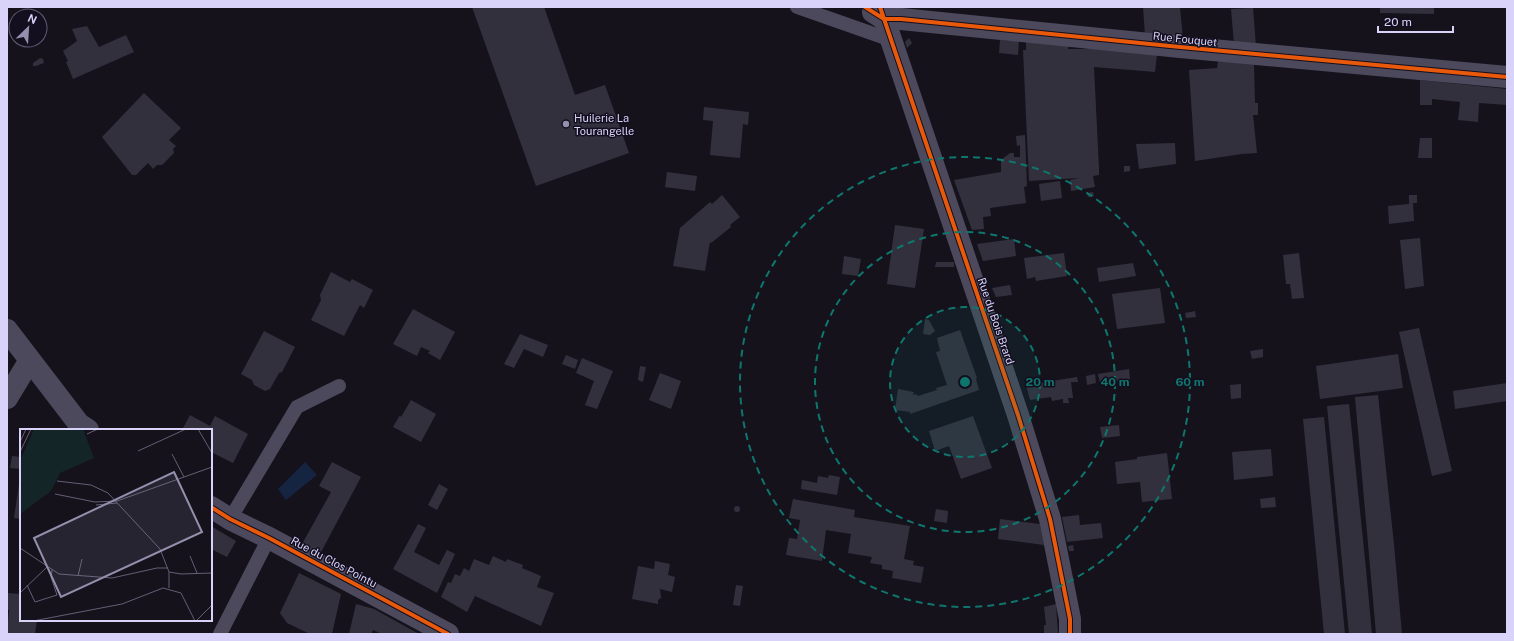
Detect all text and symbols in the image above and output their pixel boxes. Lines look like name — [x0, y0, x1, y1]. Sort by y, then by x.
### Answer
north arrow — [8, 8, 48, 48]
scale bar — [1378, 8, 1453, 34]
text: N — [26, 12, 39, 26]
text: 20 m — [1384, 15, 1412, 29]
street label: Rue Fouquet — [1152, 30, 1218, 48]
place label: Huilerie La Tourangelle — [574, 112, 634, 137]
marker: Huilerie La Tourangelle — [561, 119, 571, 129]
street label: Rue du Bois Brard — [976, 276, 1016, 366]
centre of rings — [958, 375, 972, 389]
text: 20 m — [1026, 375, 1055, 389]
text: 40 m — [1100, 375, 1130, 389]
text: 60 m — [1175, 375, 1205, 389]
inset map — [20, 429, 212, 621]
street label: Rue du Clos Pointu — [289, 534, 379, 590]

